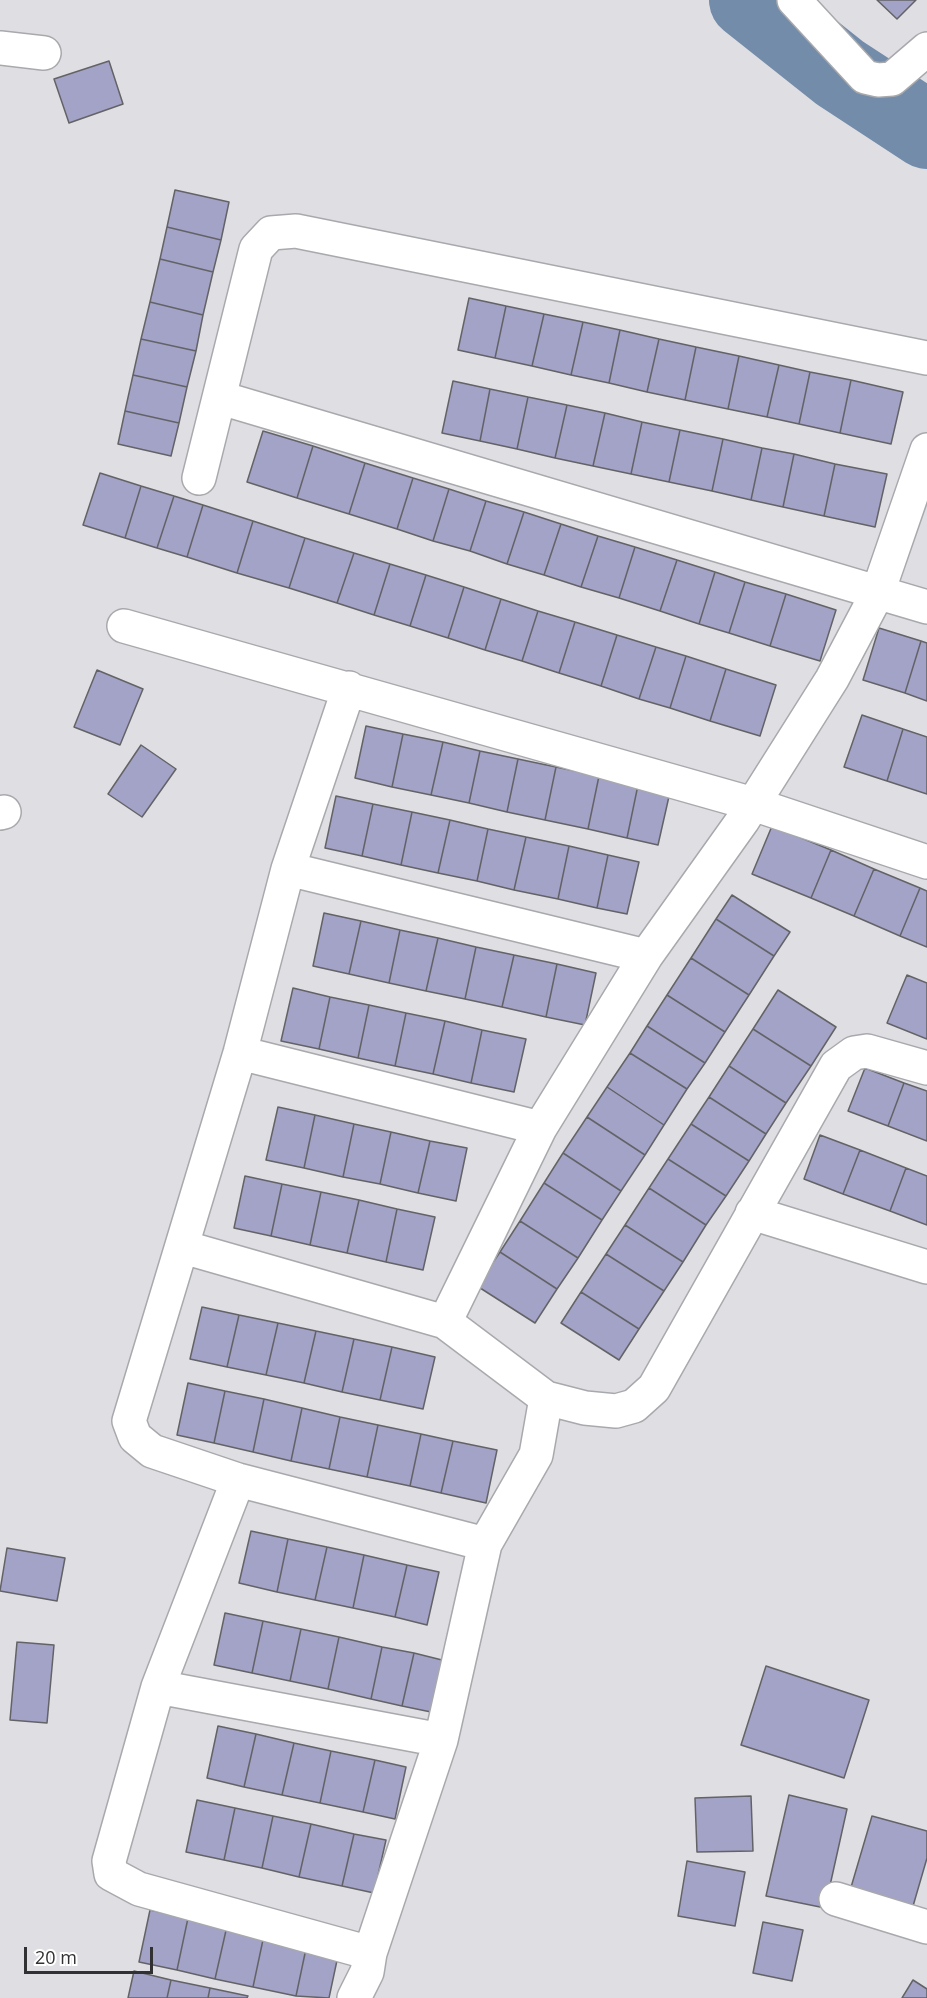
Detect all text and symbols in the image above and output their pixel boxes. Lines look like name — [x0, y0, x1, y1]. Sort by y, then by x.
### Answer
scale bar — [27, 1935, 156, 1973]
text: 20 m — [35, 1945, 77, 1969]

